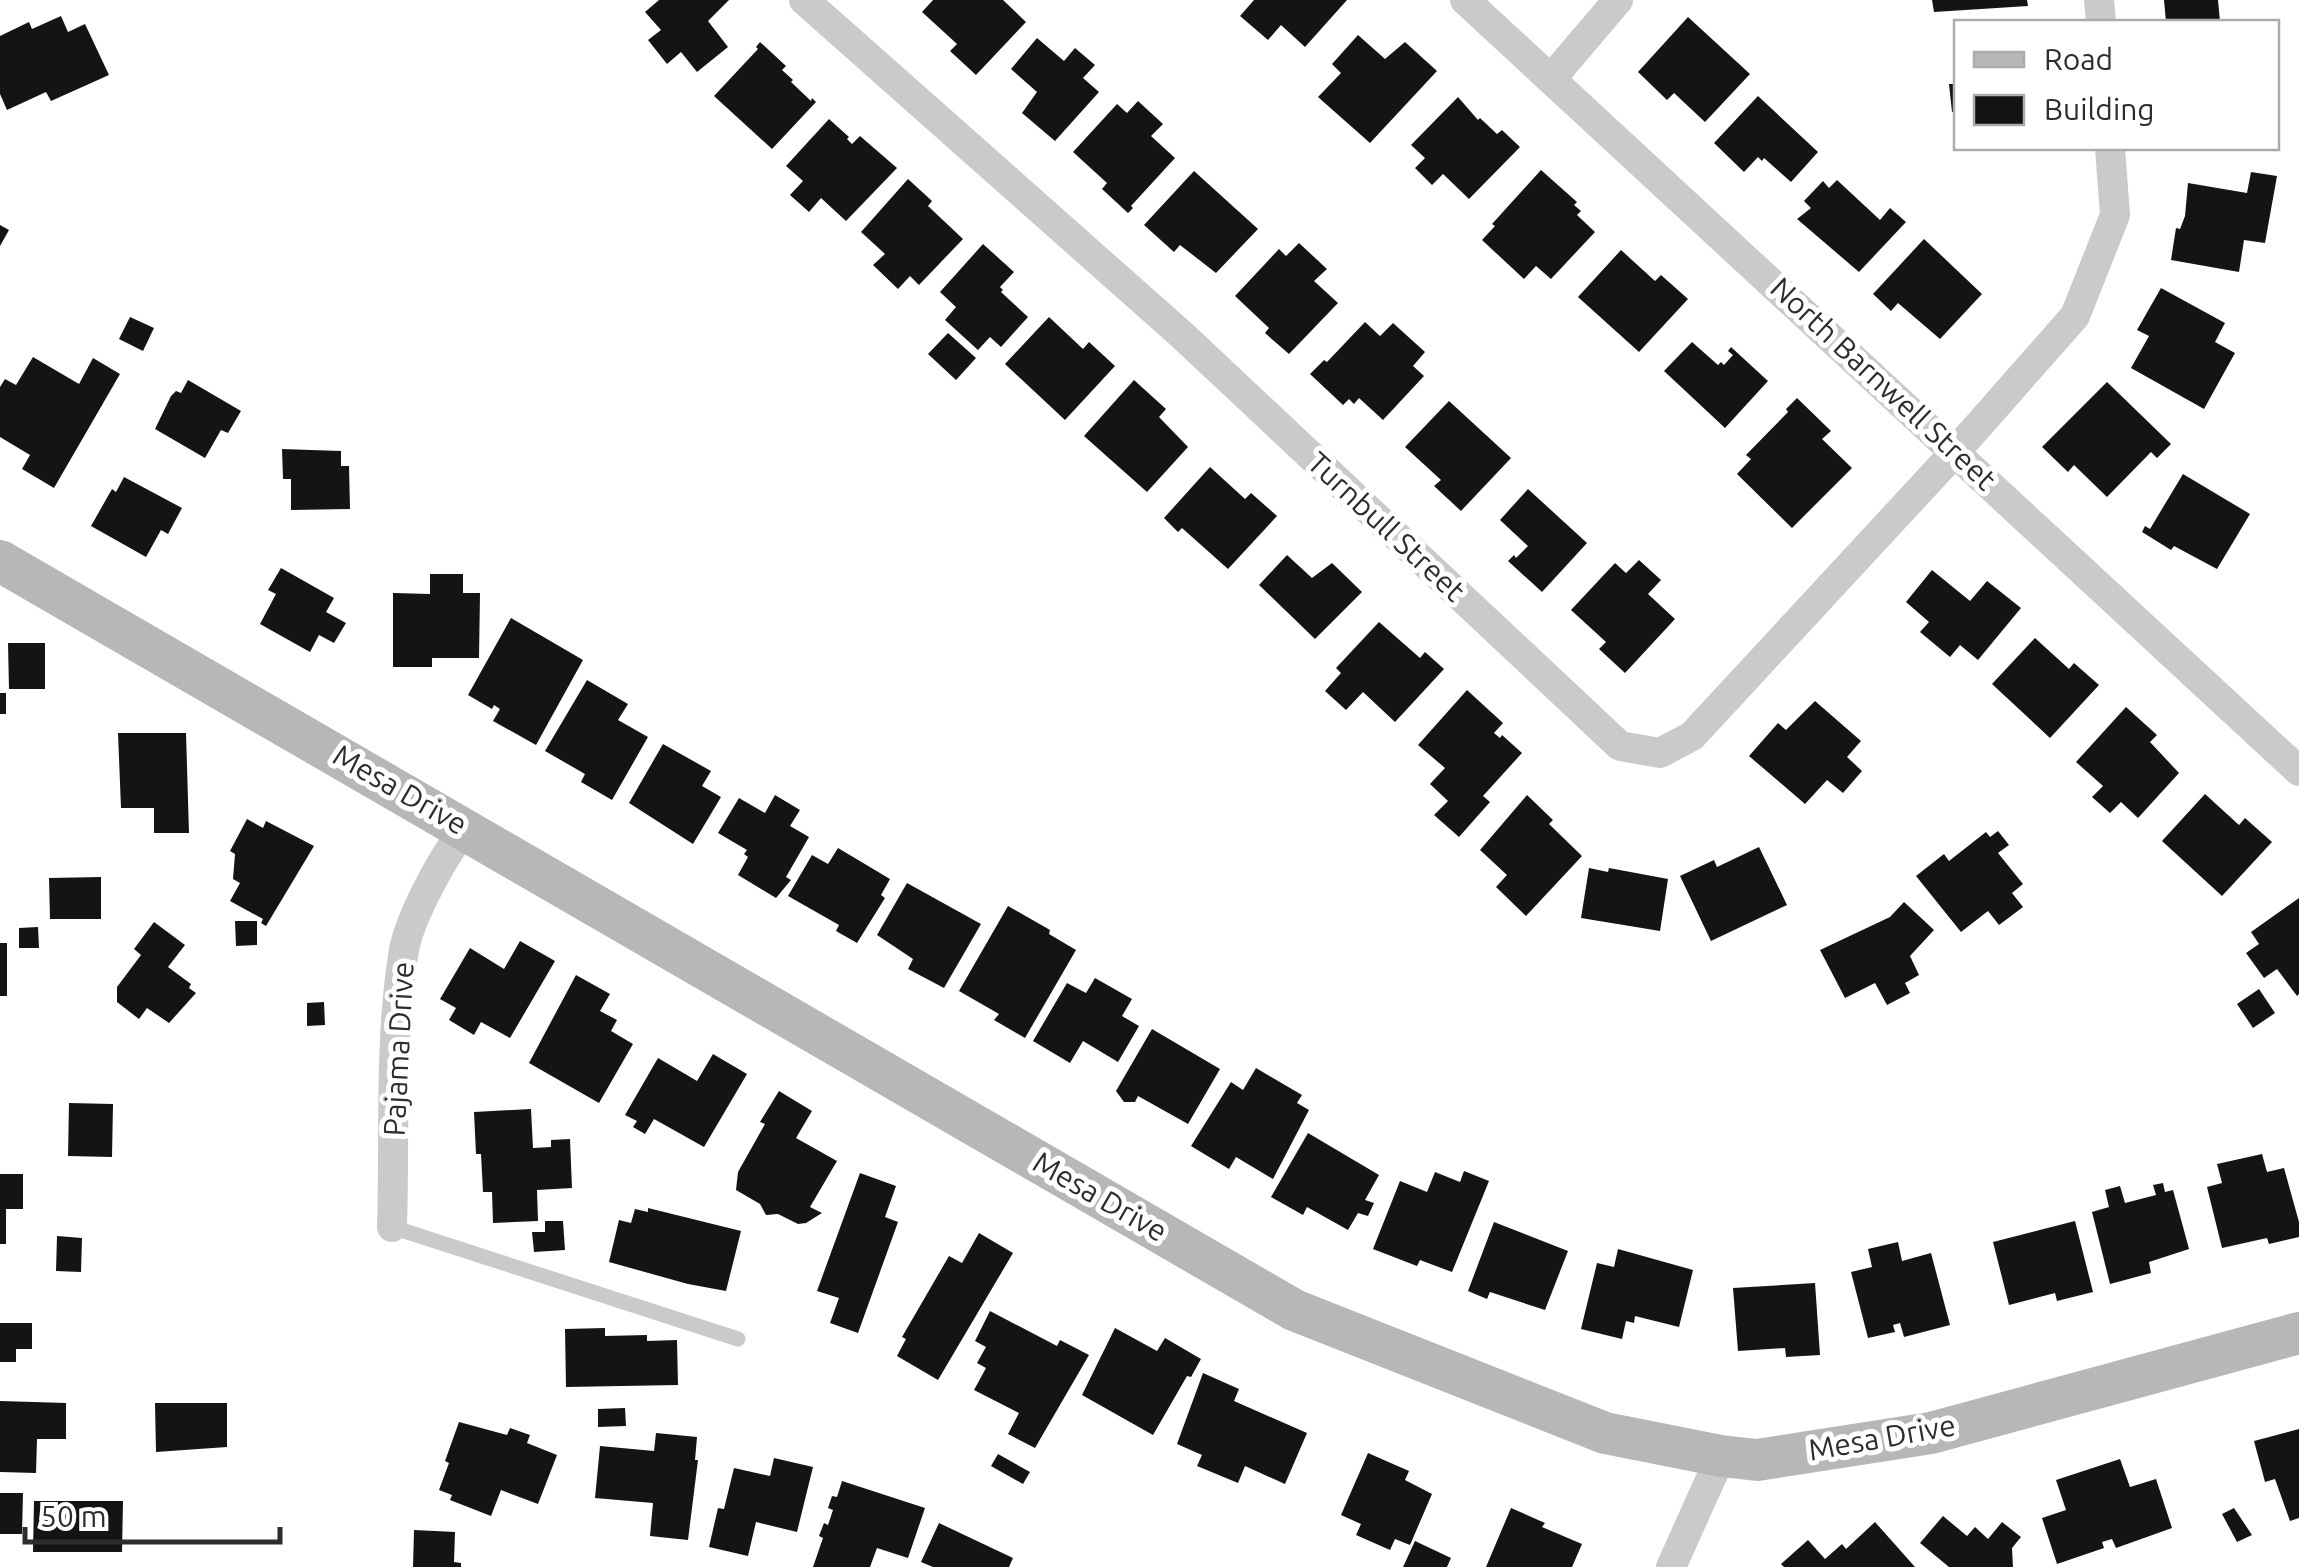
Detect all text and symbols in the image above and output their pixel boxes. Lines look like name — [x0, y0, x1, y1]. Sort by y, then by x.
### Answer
legend — [1954, 20, 2279, 150]
text: Road — [2044, 42, 2113, 76]
text: Building — [2044, 92, 2155, 126]
street label: North Barnwell Street — [1764, 270, 2003, 497]
street label: Turnbull Street — [1301, 445, 1472, 608]
street label: Mesa Drive — [328, 737, 473, 841]
street label: Pajama Drive — [376, 961, 420, 1137]
street label: Mesa Drive — [1028, 1144, 1173, 1248]
street label: Mesa Drive — [1806, 1407, 1958, 1467]
scale bar — [25, 1482, 280, 1544]
text: 50 m — [40, 1499, 107, 1533]

